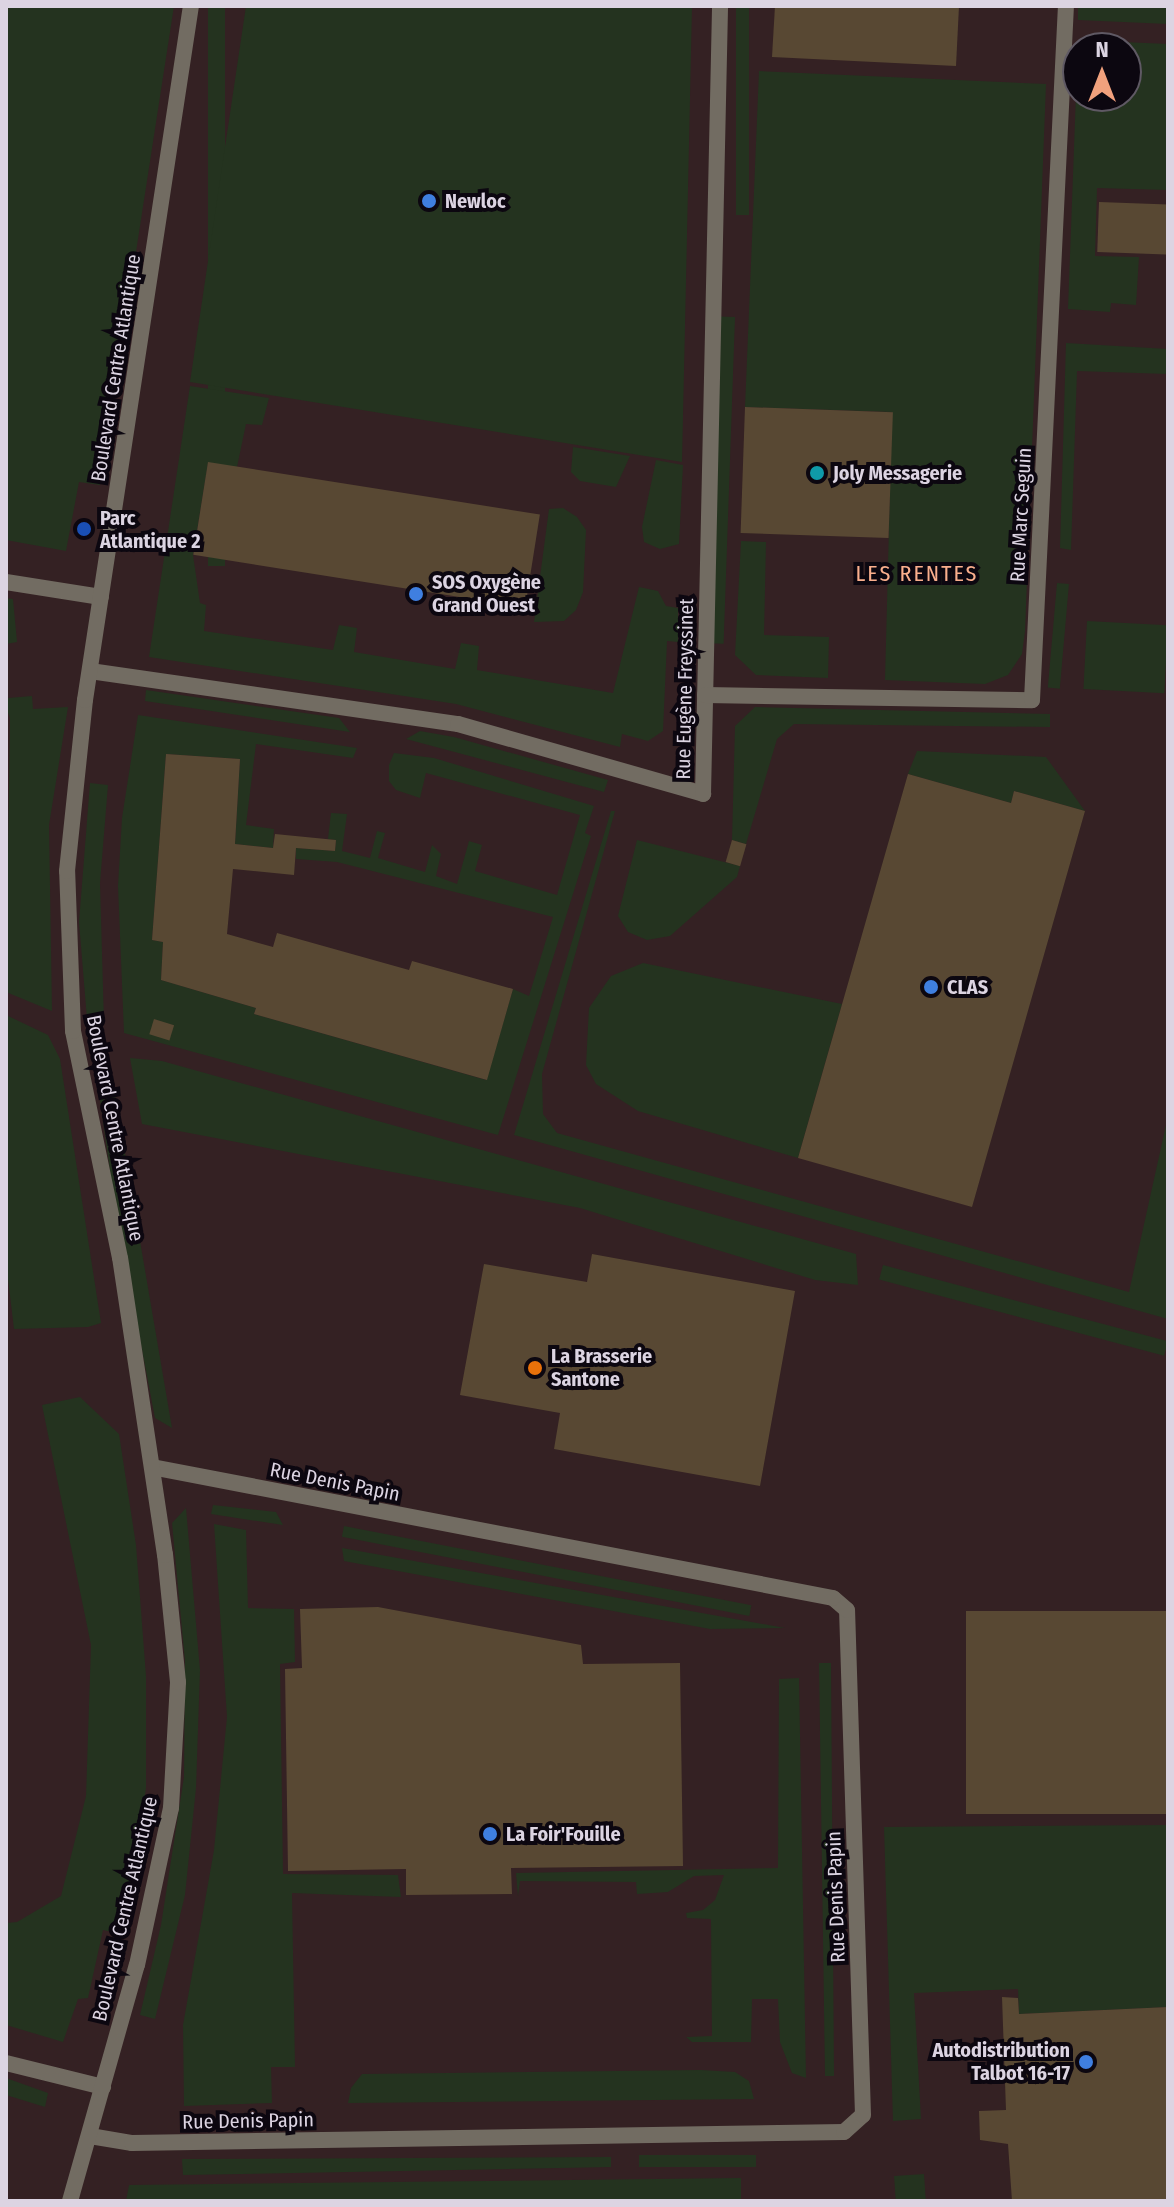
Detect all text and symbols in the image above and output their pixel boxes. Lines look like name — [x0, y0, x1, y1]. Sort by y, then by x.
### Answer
north arrow — [1062, 32, 1142, 112]
text: N — [1095, 36, 1109, 63]
place label: Newloc — [445, 189, 506, 213]
marker: Newloc — [420, 192, 438, 210]
street label: Boulevard Centre Atlantique — [86, 253, 146, 483]
street label: Rue Marc Seguin — [1005, 447, 1037, 583]
place label: Joly Messagerie — [833, 461, 962, 485]
marker: Joly Messagerie — [808, 464, 826, 482]
place label: Parc Atlantique 2 — [100, 506, 201, 553]
marker: Parc Atlantique 2 — [75, 520, 93, 538]
district label: LES RENTES — [856, 561, 978, 587]
place label: SOS Oxygène Grand Ouest — [432, 570, 541, 617]
marker: SOS Oxygène Grand Ouest — [407, 585, 425, 603]
street label: Rue Eugène Freyssinet — [671, 598, 699, 780]
place label: CLAS — [947, 975, 988, 999]
marker: CLAS — [922, 978, 940, 996]
street label: Boulevard Centre Atlantique — [81, 1013, 149, 1243]
place label: La Brasserie Santone — [551, 1344, 652, 1391]
marker: La Brasserie Santone — [526, 1359, 544, 1377]
street label: Rue Denis Papin — [268, 1458, 402, 1506]
street label: Boulevard Centre Atlantique — [87, 1794, 163, 2024]
place label: La Foir'Fouille — [506, 1822, 621, 1846]
marker: La Foir'Fouille — [481, 1825, 499, 1843]
street label: Rue Denis Papin — [822, 1831, 850, 1963]
place label: Autodistribution Talbot 16-17 — [932, 2038, 1070, 2085]
marker: Autodistribution Talbot 16-17 — [1077, 2053, 1095, 2071]
street label: Rue Denis Papin — [182, 2108, 314, 2134]

